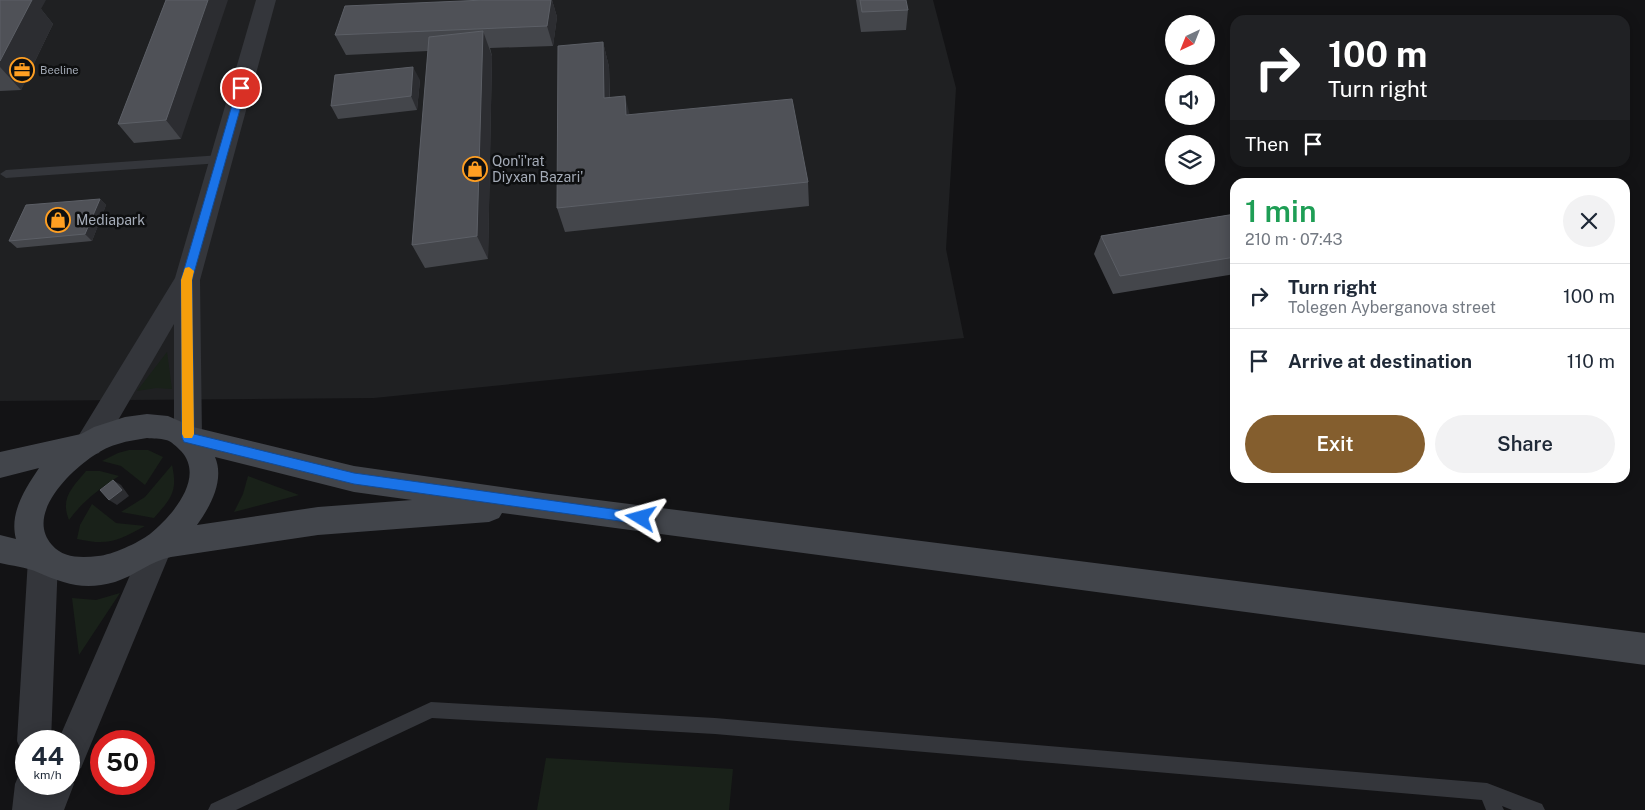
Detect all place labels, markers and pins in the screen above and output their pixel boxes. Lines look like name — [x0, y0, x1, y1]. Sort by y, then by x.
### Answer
office icon: Beeline — [9, 57, 35, 83]
place label: Beeline — [40, 64, 79, 76]
pin — [220, 67, 262, 109]
place label: Qon'i'rat Diyxan Bazari' — [492, 153, 583, 185]
shop icon: Qon'i'rat Diyxan Bazari' — [462, 156, 488, 182]
shop icon: Mediapark — [45, 207, 71, 233]
place label: Mediapark — [76, 212, 145, 228]

